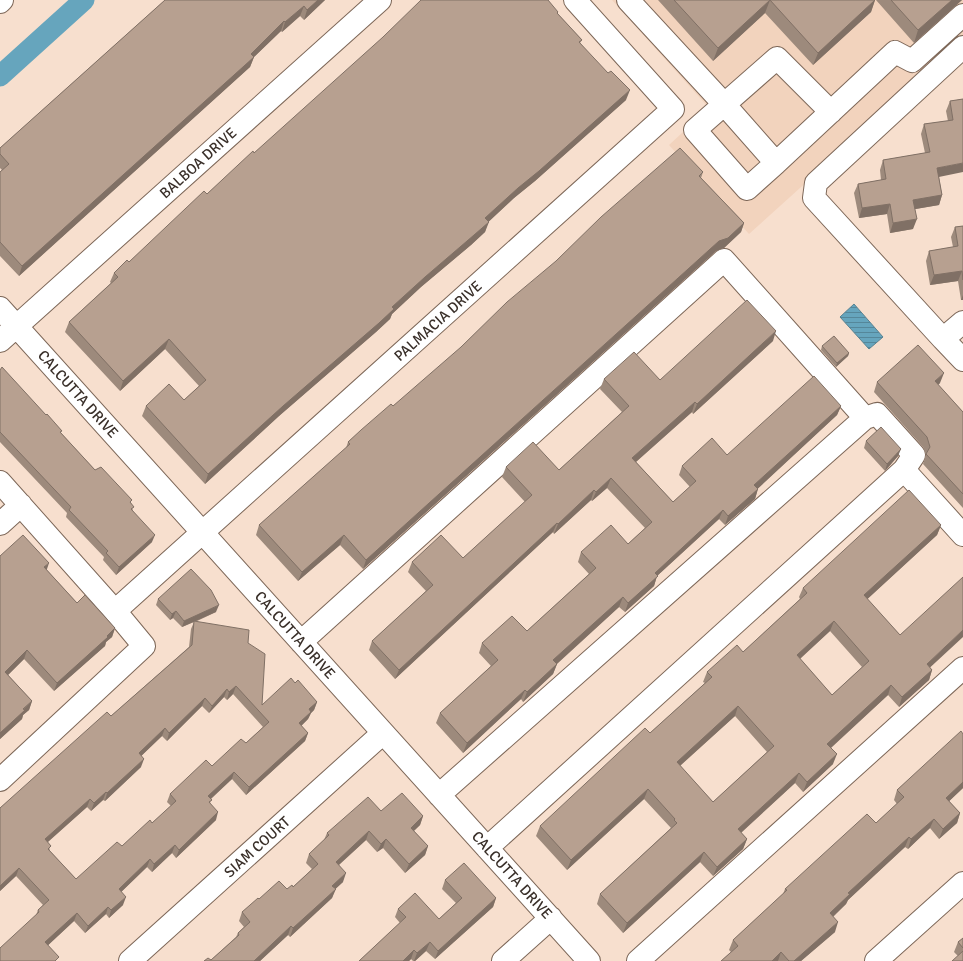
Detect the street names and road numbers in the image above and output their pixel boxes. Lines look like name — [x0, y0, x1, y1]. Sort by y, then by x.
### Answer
street label: BALBOA DRIVE — [156, 124, 240, 202]
street label: PALMACIA DRIVE — [390, 277, 486, 365]
street label: CALCUTTA DRIVE — [34, 346, 122, 442]
street label: CALCUTTA DRIVE — [251, 587, 339, 683]
street label: SIAM COURT — [220, 812, 294, 881]
street label: CALCUTTA DRIVE — [468, 827, 556, 923]

